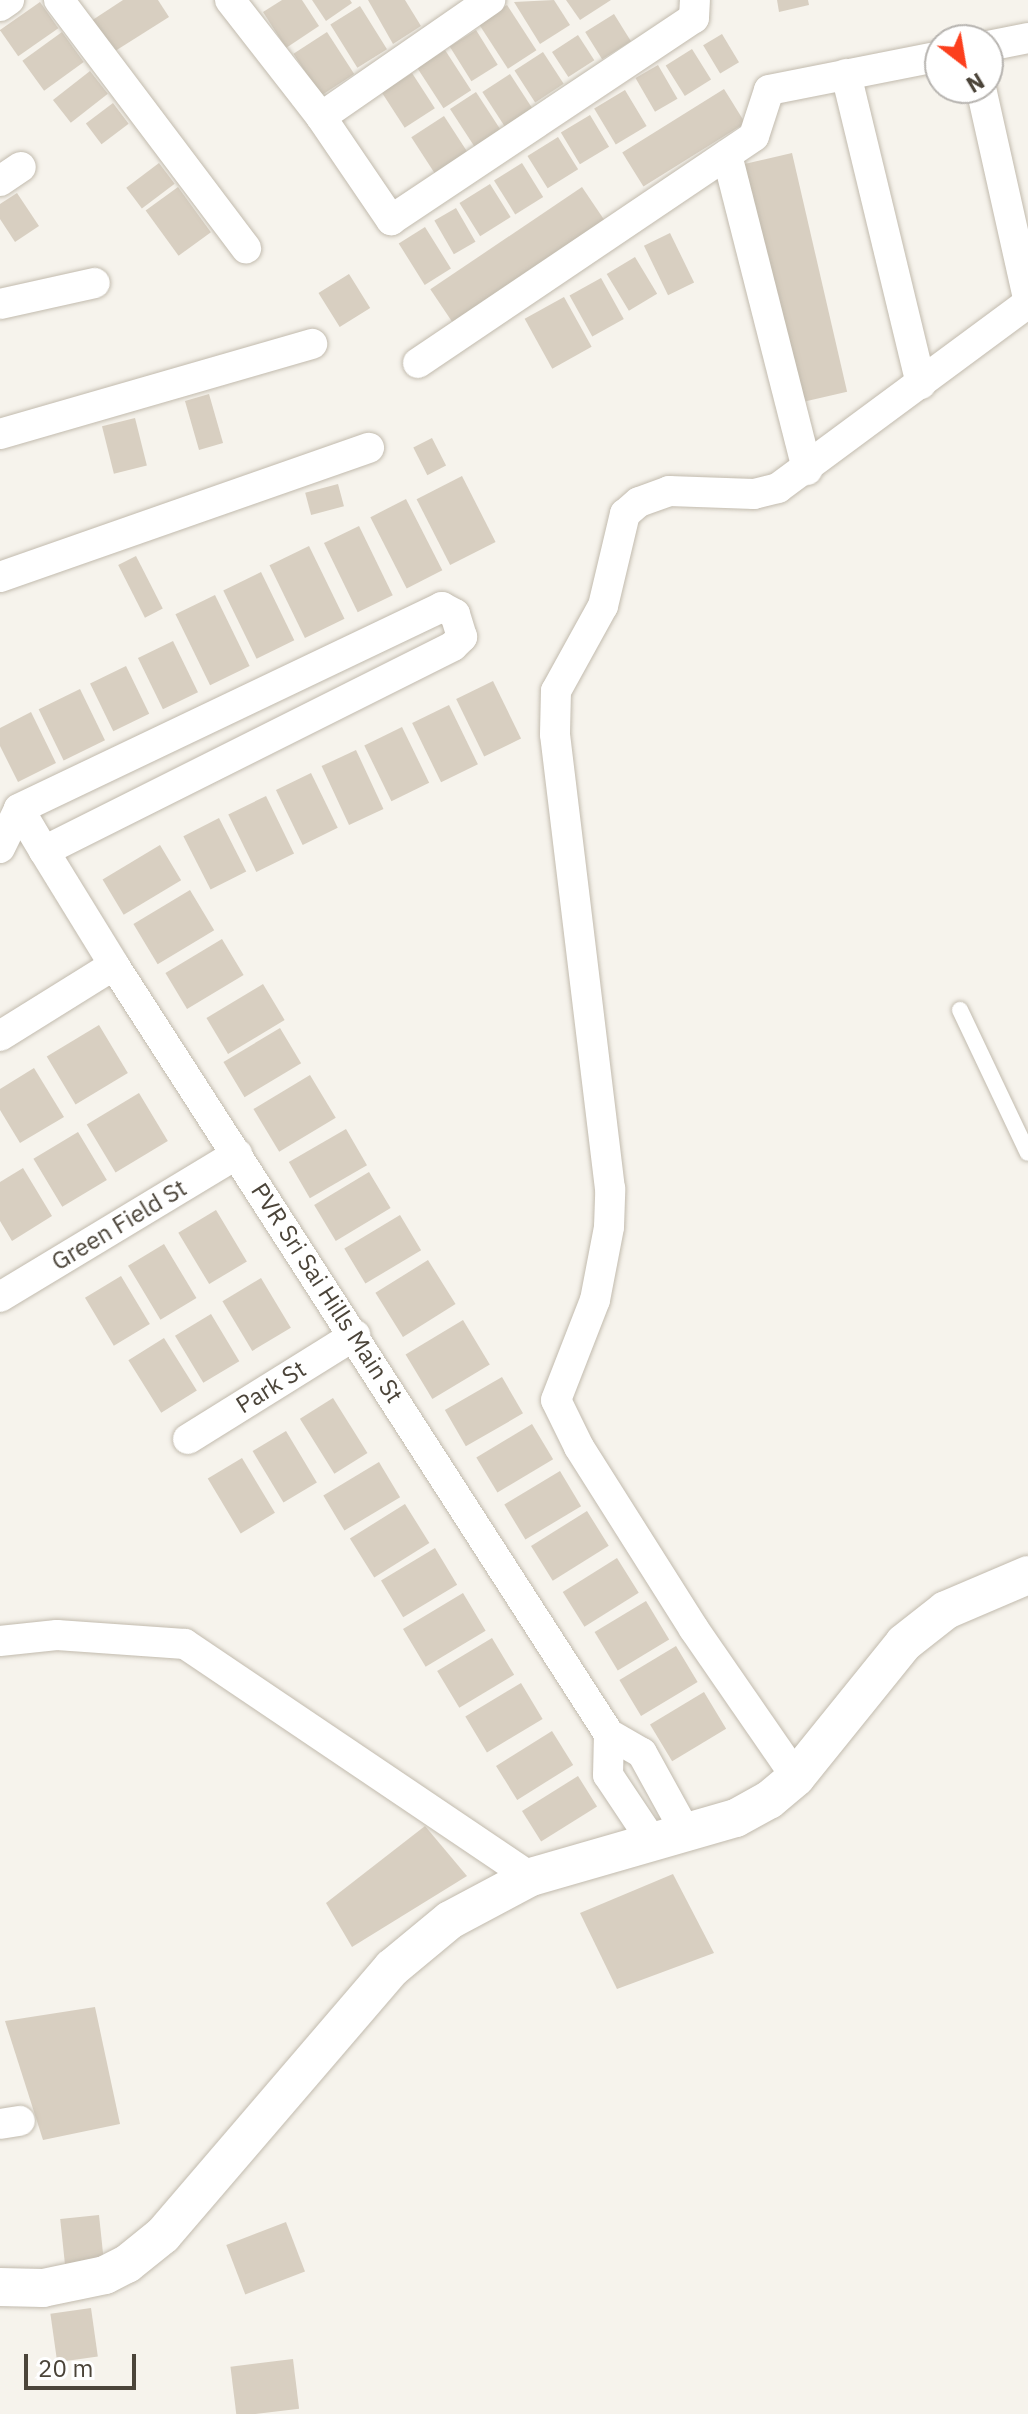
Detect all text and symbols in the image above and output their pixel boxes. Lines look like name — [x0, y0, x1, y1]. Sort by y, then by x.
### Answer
north arrow — [924, 24, 1004, 104]
text: N — [961, 67, 990, 100]
street label: Green Field St — [46, 1173, 192, 1277]
street label: PVR Sri Sai Hills Main St — [245, 1178, 409, 1408]
street label: Park St — [231, 1354, 311, 1420]
scale bar — [28, 2338, 140, 2388]
text: 20 m — [38, 2352, 93, 2384]

